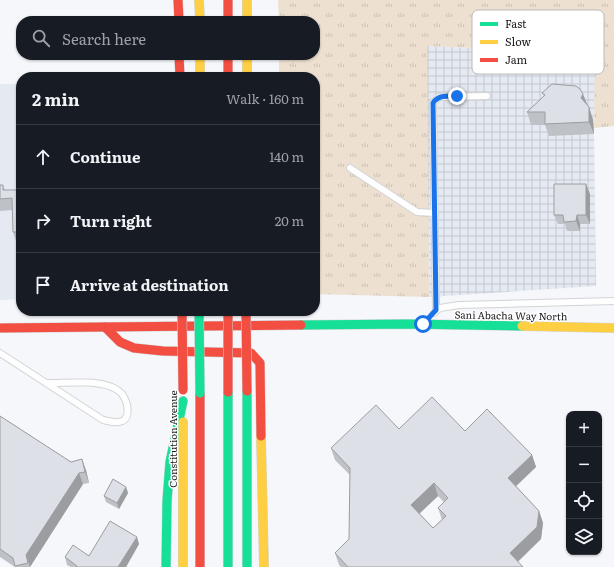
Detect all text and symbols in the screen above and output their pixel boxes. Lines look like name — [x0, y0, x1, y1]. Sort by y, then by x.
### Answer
legend — [472, 10, 604, 74]
text: Fast — [505, 15, 527, 31]
search box — [16, 16, 320, 60]
icon: search — [30, 27, 52, 49]
text: Search here — [62, 27, 146, 50]
text: Slow — [505, 33, 531, 49]
text: Jam — [505, 51, 528, 67]
text: 2 min — [32, 86, 80, 111]
route end — [448, 87, 466, 105]
text: Walk · 160 m — [226, 89, 304, 108]
text: Continue — [70, 145, 140, 168]
icon: ahead — [32, 146, 54, 168]
text: 140 m — [269, 147, 304, 166]
text: Turn right — [70, 209, 152, 232]
icon: right — [32, 210, 54, 232]
text: 20 m — [275, 211, 304, 230]
text: Arrive at destination — [70, 273, 229, 296]
icon: arrive — [32, 274, 54, 296]
street label: Sani Abacha Way North — [454, 307, 568, 323]
route start — [414, 315, 432, 333]
street label: Constitution Avenue — [165, 390, 180, 488]
map controls — [566, 411, 602, 555]
button: + — [566, 411, 602, 447]
button: − — [566, 447, 602, 483]
button: locate — [566, 483, 602, 519]
button: layers — [566, 519, 602, 555]

